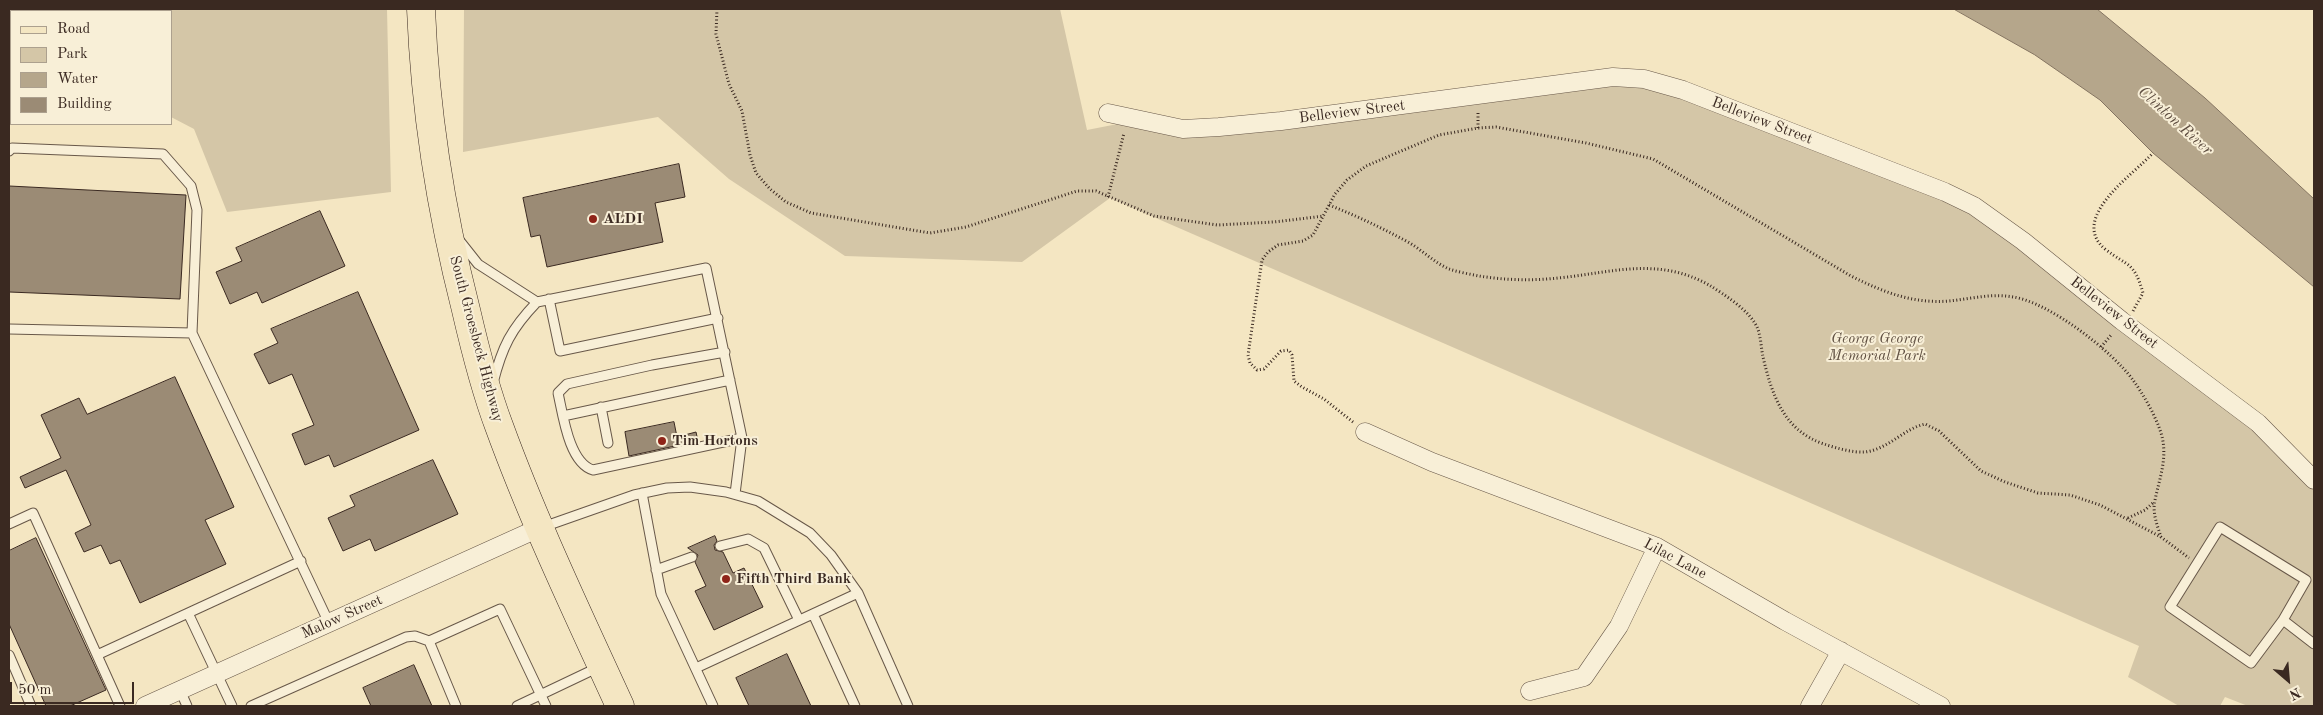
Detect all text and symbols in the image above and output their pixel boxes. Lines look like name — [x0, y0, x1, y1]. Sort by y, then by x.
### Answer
legend — [10, 10, 172, 125]
text: Road — [57, 22, 90, 37]
text: Park — [57, 47, 88, 62]
text: Water — [57, 72, 98, 87]
water label: Clinton River — [2134, 82, 2216, 160]
street label: Belleview Street — [1709, 93, 1815, 149]
text: Building — [57, 97, 112, 112]
street label: Belleview Street — [1298, 97, 1406, 127]
place label: ALDI — [603, 210, 643, 228]
marker: ALDI — [587, 213, 599, 225]
street label: South Groesbeck Highway — [445, 254, 507, 424]
street label: Belleview Street — [2066, 273, 2162, 353]
park label: George George Memorial Park — [1828, 330, 1926, 365]
place label: Tim Hortons — [672, 432, 758, 450]
marker: Tim Hortons — [656, 435, 668, 447]
street label: Lilac Lane — [1640, 535, 1710, 583]
place label: Fifth Third Bank — [736, 570, 851, 588]
marker: Fifth Third Bank — [720, 573, 732, 585]
street label: Malow Street — [299, 591, 385, 643]
north arrow — [2263, 655, 2313, 705]
scale bar — [12, 672, 136, 704]
text: 50 m — [18, 683, 52, 698]
text: N — [2287, 685, 2303, 702]

